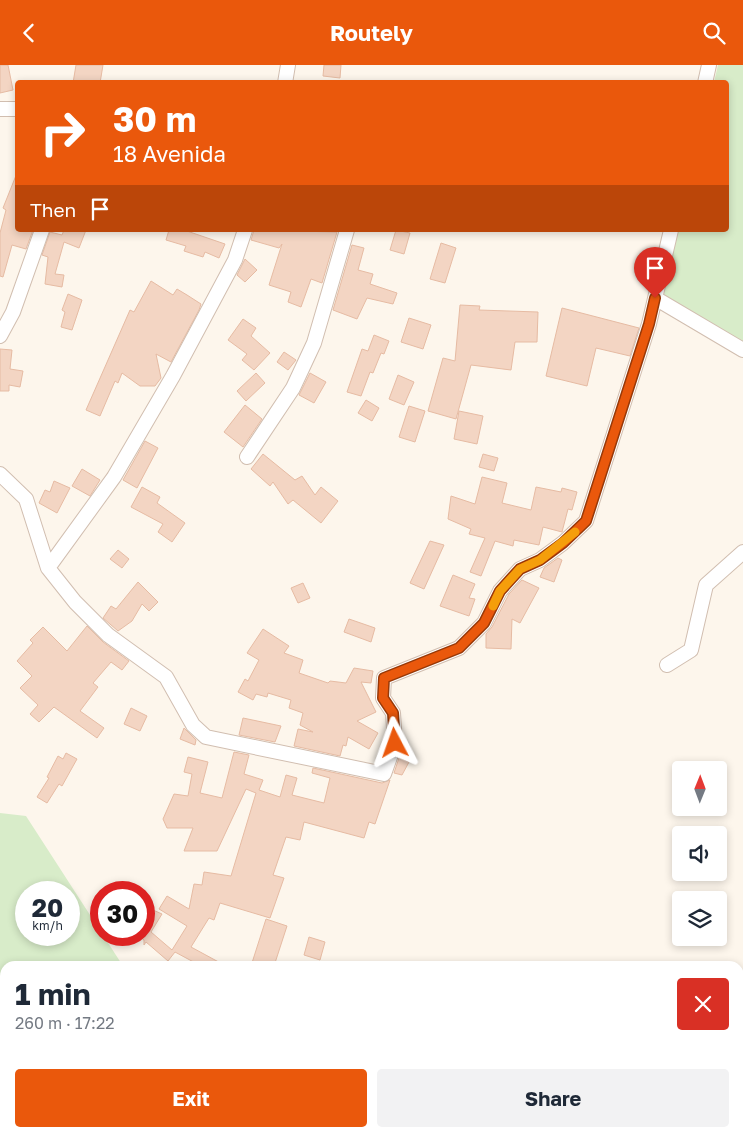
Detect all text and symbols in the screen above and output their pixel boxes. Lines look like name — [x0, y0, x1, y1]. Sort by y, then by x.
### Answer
icon: back — [15, 19, 43, 47]
text: Routely — [330, 19, 413, 46]
icon: search — [700, 19, 728, 47]
text: 30 m — [113, 98, 196, 140]
icon: right — [30, 100, 95, 165]
text: 18 Avenida — [113, 140, 226, 167]
icon: arrive — [86, 195, 114, 223]
text: Then — [30, 198, 76, 221]
pin — [634, 247, 676, 298]
icon: arrive — [641, 254, 669, 282]
position arrow — [368, 716, 420, 768]
north arrow — [672, 761, 728, 816]
map controls — [672, 761, 727, 946]
button: sound — [672, 826, 727, 881]
speed limit sign: 30 — [90, 881, 155, 946]
button: layers — [672, 891, 727, 946]
text: 20 — [32, 892, 63, 923]
text: km/h — [32, 918, 63, 933]
text: 1 min — [15, 976, 91, 1012]
button: close — [677, 978, 729, 1030]
text: 260 m · 17:22 — [15, 1013, 114, 1033]
button: Exit — [15, 1069, 367, 1127]
button: Share — [377, 1069, 729, 1127]

